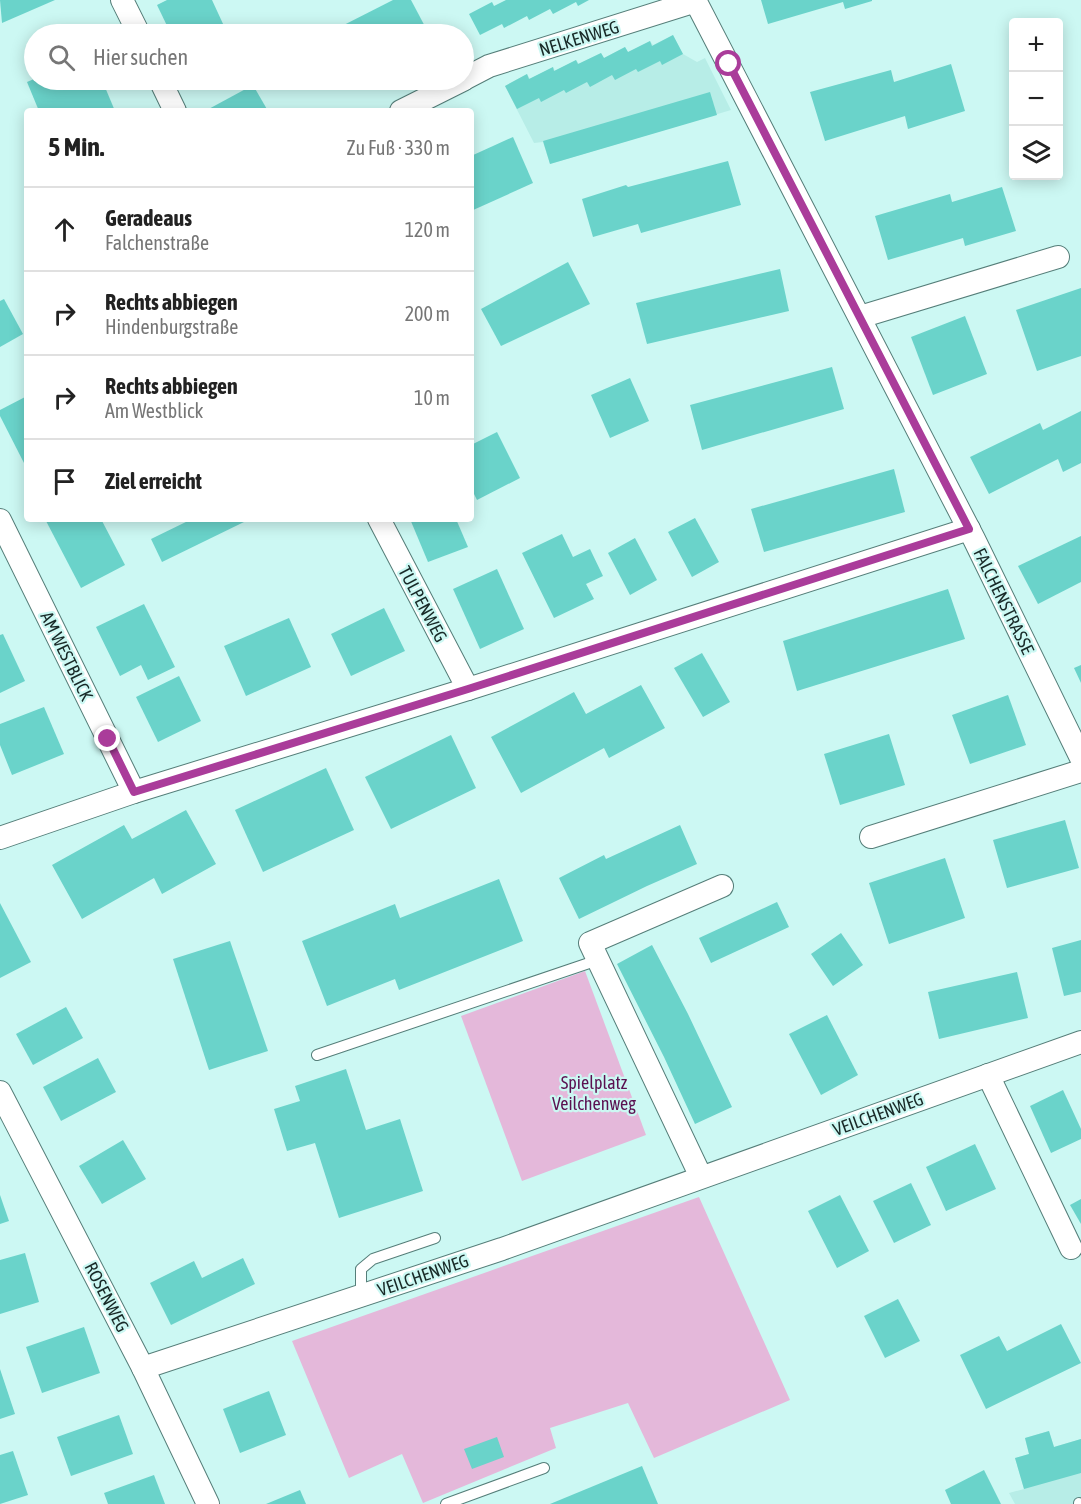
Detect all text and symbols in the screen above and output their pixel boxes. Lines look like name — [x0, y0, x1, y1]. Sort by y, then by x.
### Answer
street label: NELKENWEG — [536, 16, 622, 60]
map controls — [1009, 18, 1063, 180]
button: + — [1009, 18, 1063, 72]
search box — [24, 24, 474, 90]
icon: search — [45, 41, 78, 74]
text: Hier suchen — [93, 44, 188, 70]
route start — [715, 50, 741, 76]
button: − — [1009, 72, 1063, 126]
button: layers — [1009, 126, 1063, 180]
text: 5 Min. — [48, 132, 104, 162]
text: Zu Fuß · 330 m — [347, 136, 450, 159]
text: Geradeaus — [105, 205, 192, 231]
icon: ahead — [48, 213, 81, 246]
text: 120 m — [405, 218, 450, 241]
text: Falchenstraße — [105, 231, 209, 254]
text: Rechts abbiegen — [105, 289, 238, 315]
icon: right — [48, 297, 81, 330]
text: 200 m — [405, 302, 450, 325]
text: Hindenburgstraße — [105, 315, 238, 338]
text: Rechts abbiegen — [105, 373, 238, 399]
icon: right — [48, 381, 81, 414]
text: 10 m — [414, 386, 450, 409]
text: Am Westblick — [105, 399, 203, 422]
icon: arrive — [48, 465, 81, 498]
text: Ziel erreicht — [105, 468, 202, 494]
street label: FALCHENSTRASSE — [969, 545, 1039, 658]
street label: TULPENWEG — [394, 562, 452, 646]
street label: AM WESTBLICK — [36, 608, 98, 704]
route end — [94, 725, 120, 751]
park label: Spielplatz Veilchenweg — [552, 1072, 636, 1114]
street label: VEILCHENWEG — [830, 1088, 926, 1140]
street label: VEILCHENWEG — [375, 1250, 471, 1300]
street label: ROSENWEG — [81, 1259, 133, 1335]

